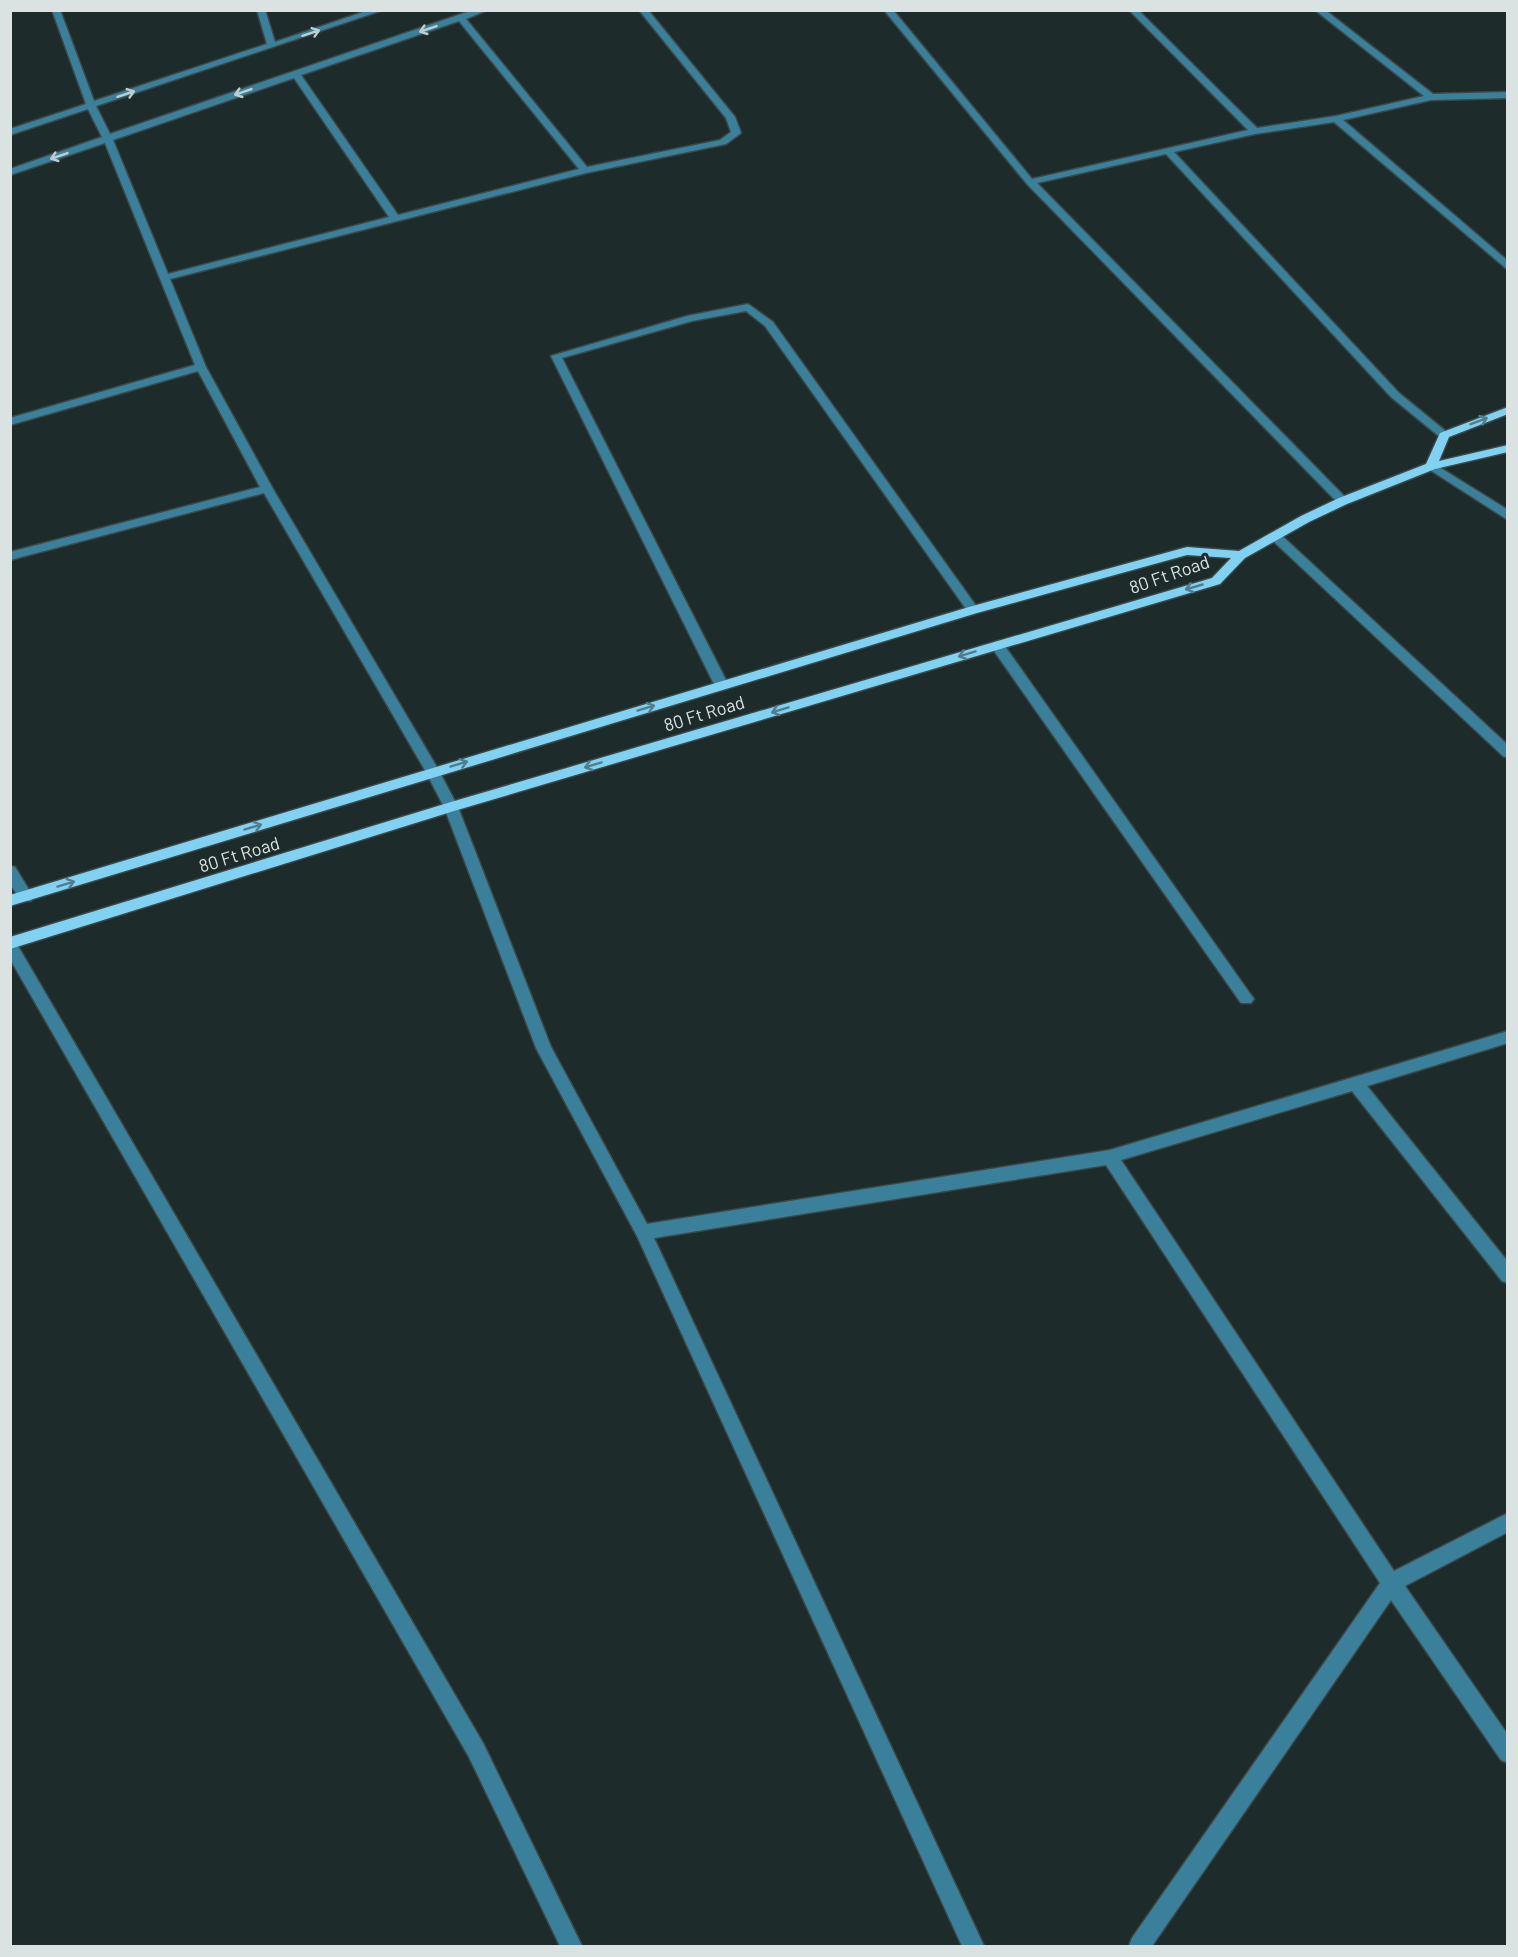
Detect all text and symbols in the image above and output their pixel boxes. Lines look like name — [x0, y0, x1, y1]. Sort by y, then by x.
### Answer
one-way arrow — [419, 25, 438, 36]
one-way arrow — [301, 27, 320, 38]
one-way arrow — [116, 87, 135, 98]
one-way arrow — [234, 88, 253, 99]
one-way arrow — [50, 151, 69, 162]
one-way arrow — [1470, 415, 1488, 426]
street label: 80 Ft Road — [1126, 550, 1212, 598]
one-way arrow — [1185, 582, 1204, 593]
one-way arrow — [958, 649, 977, 660]
street label: 80 Ft Road — [661, 690, 747, 736]
one-way arrow — [636, 702, 655, 713]
one-way arrow — [771, 705, 790, 716]
one-way arrow — [449, 758, 468, 769]
one-way arrow — [584, 760, 603, 771]
one-way arrow — [243, 821, 262, 832]
street label: 80 Ft Road — [196, 831, 282, 877]
one-way arrow — [56, 878, 75, 889]

